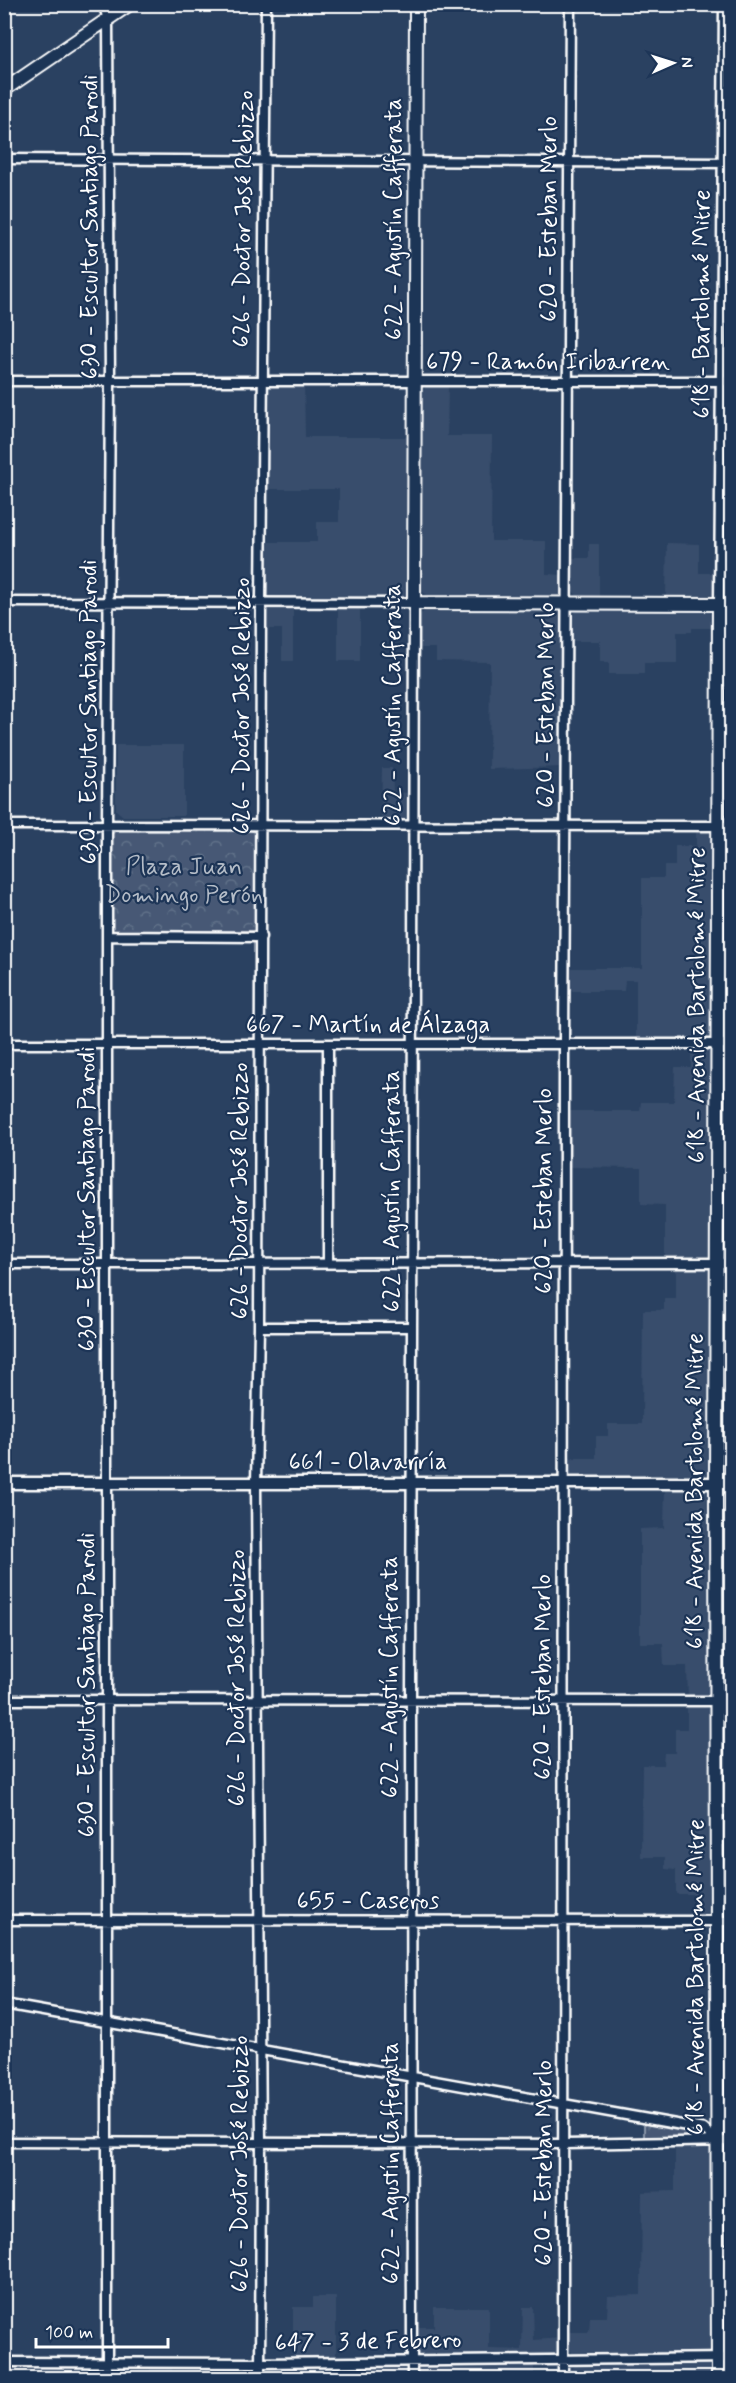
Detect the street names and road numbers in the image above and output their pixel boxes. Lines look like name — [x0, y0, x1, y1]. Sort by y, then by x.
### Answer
street label: 630 - Escultor Santiago Parodi — [75, 75, 106, 379]
street label: 626 - Doctor José Rebizzo — [226, 90, 262, 348]
street label: 622 - Agustín Cafferata — [379, 98, 410, 340]
street label: 620 - Esteban Merlo — [534, 116, 565, 322]
street label: 618 - Bartolomé Mitre — [687, 189, 718, 419]
street label: 679 - Ramón Iribarren — [426, 347, 670, 378]
street label: 630 - Escultor Santiago Parodi — [74, 560, 105, 864]
street label: 626 - Doctor José Rebizzo — [227, 577, 258, 835]
street label: 622 - Agustín Cafferata — [378, 584, 409, 826]
street label: 620 - Esteban Merlo — [531, 602, 562, 808]
street label: 618 - Avenida Bartolomé Mitre — [682, 847, 713, 1163]
street label: 667 - Martín de Álzaga — [246, 1009, 490, 1043]
street label: 630 - Escultor Santiago Parodi — [72, 1047, 103, 1351]
street label: 626 - Doctor José Rebizzo — [225, 1062, 256, 1320]
street label: 622 - Agustín Cafferata — [377, 1070, 408, 1312]
street label: 620 - Esteban Merlo — [529, 1088, 560, 1294]
street label: 618 - Avenida Bartolomé Mitre — [680, 1333, 711, 1649]
street label: 661 - Olavarría — [289, 1447, 447, 1478]
street label: 630 - Escultor Santiago Parodi — [72, 1533, 103, 1837]
street label: 626 - Doctor José Rebizzo — [222, 1549, 253, 1807]
street label: 622 - Agustín Cafferata — [375, 1556, 406, 1798]
street label: 620 - Esteban Merlo — [528, 1574, 559, 1780]
street label: 618 - Avenida Bartolomé Mitre — [681, 1819, 712, 2135]
street label: 655 - Caseros — [297, 1886, 440, 1917]
street label: 626 - Doctor José Rebizzo — [225, 2035, 256, 2293]
street label: 622 - Agustín Cafferata — [376, 2042, 407, 2284]
street label: 620 - Esteban Merlo — [529, 2060, 560, 2266]
street label: 647 - 3 de Febrero — [274, 2325, 462, 2359]

